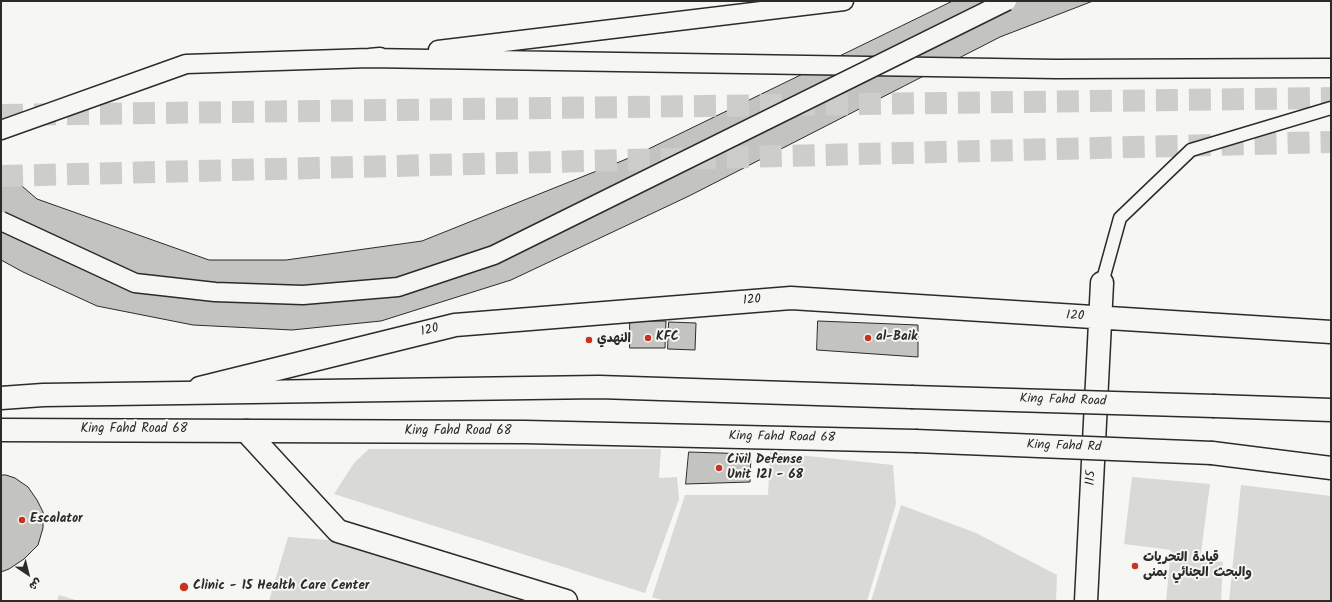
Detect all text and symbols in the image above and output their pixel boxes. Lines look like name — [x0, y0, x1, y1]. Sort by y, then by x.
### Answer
street label: 120 — [742, 292, 762, 310]
street label: 120 — [1065, 309, 1085, 325]
street label: 120 — [419, 321, 441, 341]
place label: KFC — [656, 330, 679, 346]
place label: al-Baik — [876, 330, 918, 346]
place label: النهدي — [597, 332, 631, 348]
marker: KFC — [643, 333, 653, 343]
marker: al-Baik — [863, 333, 873, 343]
marker: النهدي — [584, 335, 594, 345]
street label: King Fahd Road — [1019, 392, 1107, 410]
street label: King Fahd Road 68 — [81, 422, 187, 438]
street label: King Fahd Road 68 — [405, 424, 511, 440]
street label: King Fahd Road 68 — [728, 429, 836, 447]
street label: King Fahd Rd — [1026, 438, 1102, 456]
place label: Civil Defense Unit 121 - 68 — [727, 453, 803, 484]
marker: Civil Defense Unit 121 - 68 — [714, 463, 724, 473]
street label: 115 — [1084, 470, 1100, 486]
place label: Escalator — [30, 512, 83, 528]
marker: Escalator — [17, 515, 27, 525]
place label: قيادة التحريات والبحث الجنائي بمنى — [1143, 551, 1252, 582]
north arrow — [8, 554, 48, 594]
marker: قيادة التحريات والبحث الجنائي بمنى — [1130, 561, 1140, 571]
text: ش — [25, 573, 45, 595]
place label: Clinic - 15 Health Care Center — [193, 579, 369, 595]
marker: Clinic - 15 Health Care Center — [178, 581, 190, 593]

